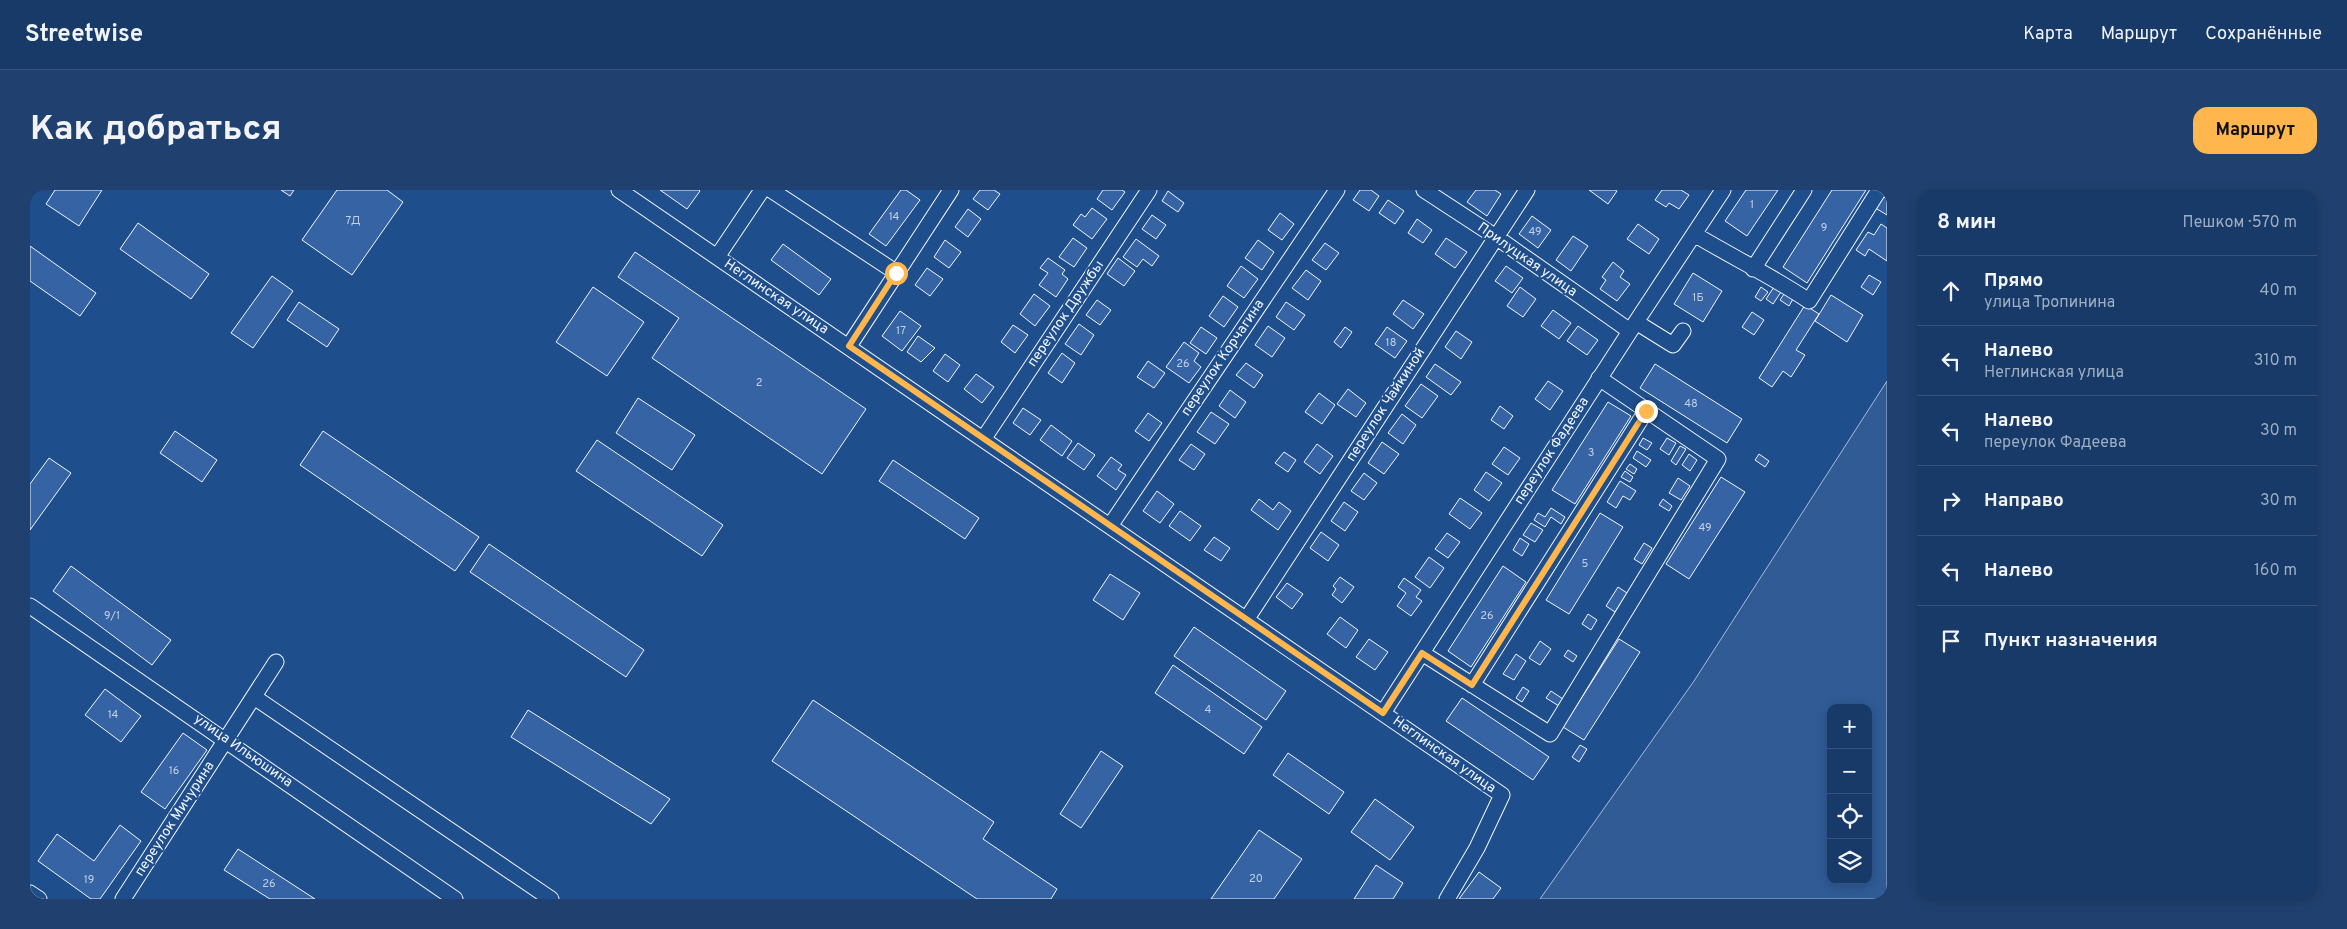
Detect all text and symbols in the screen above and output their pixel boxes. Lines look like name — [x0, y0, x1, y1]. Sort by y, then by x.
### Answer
text: Streetwise — [25, 20, 143, 50]
text: Карта — [2023, 23, 2073, 46]
text: Маршрут — [2101, 23, 2177, 46]
text: Сохранённые — [2205, 23, 2322, 46]
button: Маршрут — [2193, 107, 2317, 154]
text: Как добраться — [30, 108, 282, 152]
house number: 1 — [1750, 198, 1754, 212]
text: 8 мин — [1937, 209, 1996, 236]
house number: 14 — [889, 210, 900, 224]
text: Пешком · 570 m — [2183, 213, 2297, 233]
house number: 7Д — [346, 214, 360, 228]
street label: Прилуцкая улица — [1474, 219, 1580, 301]
house number: 9 — [1821, 221, 1827, 235]
house number: 49 — [1528, 225, 1542, 239]
street label: Неглинская улица — [721, 256, 831, 338]
street label: переулок Дружбы — [1024, 258, 1108, 370]
route start — [885, 262, 908, 285]
text: Прямо — [1984, 269, 2043, 293]
icon: ahead — [1937, 277, 1965, 305]
text: 40 m — [2259, 281, 2297, 301]
house number: 1Б — [1692, 291, 1704, 305]
text: улица Тропинина — [1984, 293, 2115, 313]
street label: переулок Корчагина — [1178, 297, 1268, 419]
house number: 17 — [896, 324, 906, 338]
house number: 18 — [1386, 336, 1396, 350]
text: Налево — [1984, 339, 2053, 363]
street label: переулок Чайкиной — [1343, 345, 1429, 465]
icon: left — [1937, 347, 1965, 375]
text: 310 m — [2254, 351, 2297, 371]
house number: 26 — [1176, 357, 1190, 371]
text: Неглинская улица — [1984, 363, 2124, 383]
house number: 2 — [756, 376, 762, 390]
street label: переулок Фадеева — [1511, 394, 1593, 508]
house number: 48 — [1684, 397, 1698, 411]
route end — [1635, 400, 1658, 423]
text: Налево — [1984, 409, 2053, 433]
icon: left — [1937, 417, 1965, 445]
text: 30 m — [2260, 421, 2297, 441]
text: переулок Фадеева — [1984, 433, 2126, 453]
house number: 3 — [1588, 446, 1594, 460]
icon: right — [1937, 487, 1965, 515]
text: Направо — [1984, 489, 2064, 513]
text: 30 m — [2260, 491, 2297, 511]
house number: 49 — [1698, 521, 1712, 535]
house number: 5 — [1582, 557, 1589, 571]
icon: left — [1937, 557, 1965, 585]
text: Налево — [1984, 559, 2053, 583]
text: 160 m — [2254, 561, 2297, 581]
house number: 9/1 — [104, 609, 120, 623]
house number: 26 — [1480, 609, 1494, 623]
icon: arrive — [1937, 627, 1965, 655]
text: Пункт назначения — [1984, 629, 2158, 653]
house number: 4 — [1205, 703, 1212, 717]
map controls — [1827, 704, 1872, 884]
button: + — [1827, 704, 1872, 749]
house number: 14 — [108, 708, 119, 722]
street label: улица Ильюшина — [190, 711, 296, 791]
street label: Неглинская улица — [1389, 713, 1499, 797]
button: − — [1827, 749, 1872, 794]
street label: переулок Мичурина — [132, 758, 218, 880]
house number: 16 — [169, 764, 179, 778]
button: locate — [1827, 794, 1872, 839]
button: layers — [1827, 839, 1872, 884]
house number: 20 — [1249, 872, 1263, 886]
house number: 19 — [84, 873, 94, 887]
house number: 26 — [262, 877, 276, 891]

